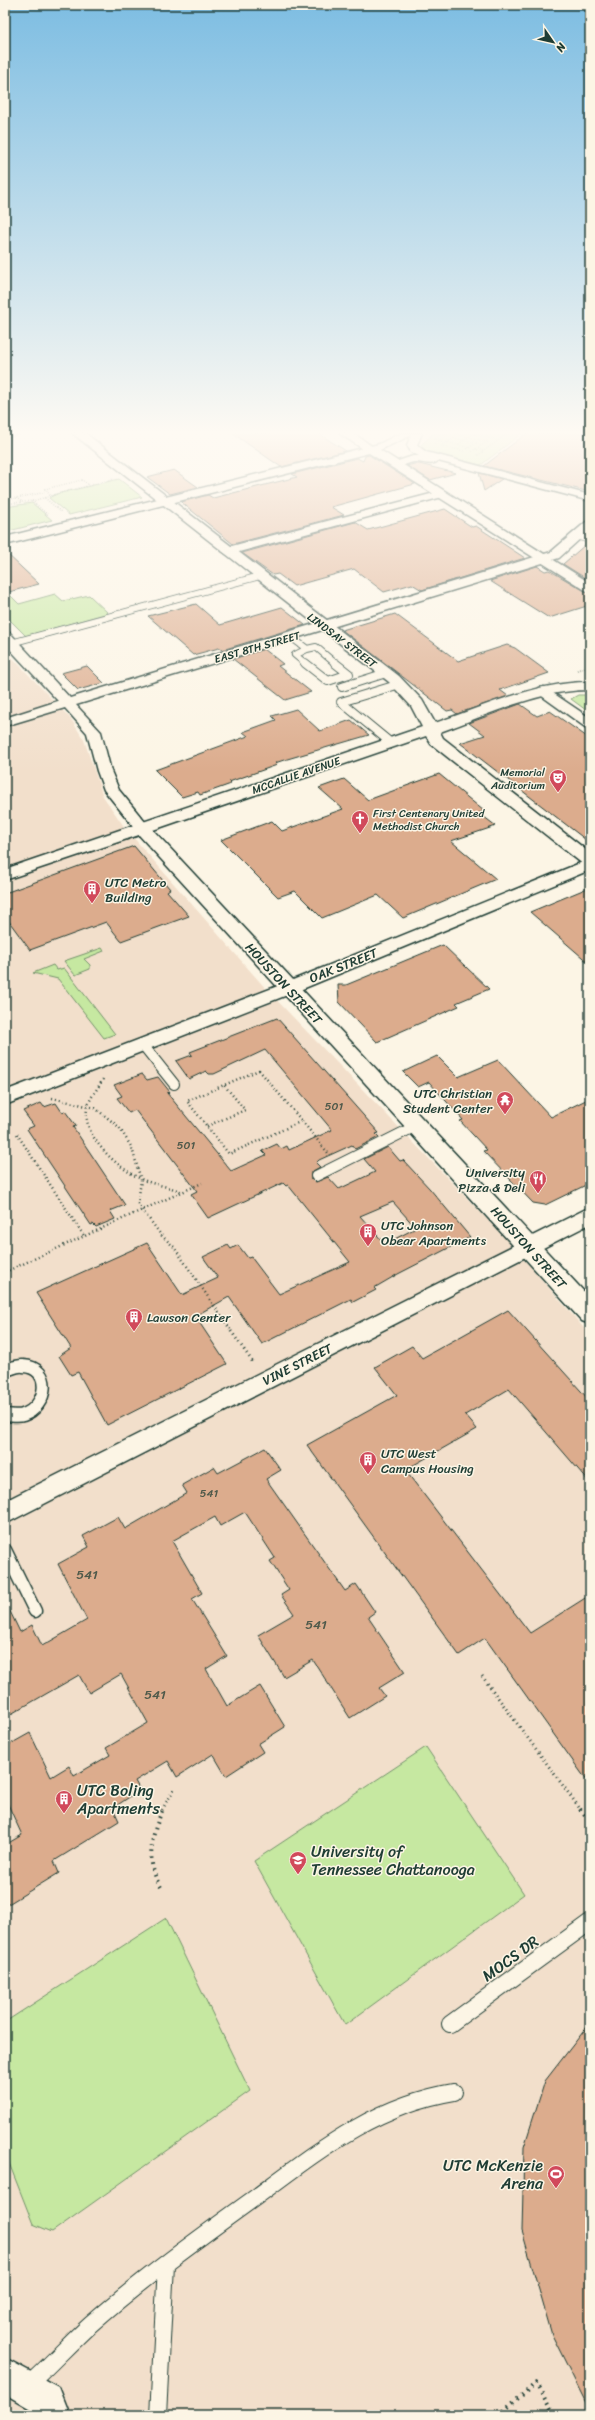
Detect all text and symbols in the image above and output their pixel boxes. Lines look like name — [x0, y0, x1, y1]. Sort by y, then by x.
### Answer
north arrow — [533, 22, 573, 62]
text: N — [551, 38, 571, 56]
street label: LINDSAY STREET — [303, 608, 381, 673]
street label: EAST 8TH STREET — [212, 626, 303, 669]
street label: MCCALLIE AVENUE — [249, 751, 344, 800]
place label: Memorial Auditorium — [490, 763, 546, 795]
theatre icon: Memorial Auditorium — [548, 768, 568, 793]
place label: First Centenary United Methodist Church — [373, 804, 485, 836]
church icon: First Centenary United Methodist Church — [350, 809, 370, 834]
place label: UTC Metro Building — [105, 871, 167, 909]
building icon: UTC Metro Building — [82, 879, 102, 904]
street label: HOUSTON STREET — [239, 937, 329, 1031]
street label: OAK STREET — [306, 941, 382, 990]
place label: UTC Christian Student Center — [403, 1082, 493, 1120]
temple icon: UTC Christian Student Center — [495, 1090, 515, 1115]
house number: 501 — [325, 1097, 343, 1116]
house number: 501 — [177, 1136, 195, 1155]
place label: University Pizza & Deli — [458, 1161, 525, 1199]
restaurant icon: University Pizza & Deli — [528, 1169, 548, 1194]
street label: HOUSTON STREET — [485, 1200, 573, 1295]
place label: UTC Johnson Obear Apartments — [381, 1214, 487, 1252]
building icon: UTC Johnson Obear Apartments — [358, 1222, 378, 1247]
place label: Lawson Center — [147, 1306, 231, 1329]
building icon: Lawson Center — [124, 1307, 144, 1332]
street label: VINE STREET — [258, 1336, 337, 1392]
place label: UTC West Campus Housing — [381, 1442, 474, 1480]
building icon: UTC West Campus Housing — [358, 1450, 378, 1475]
house number: 541 — [200, 1484, 218, 1503]
house number: 541 — [76, 1563, 98, 1586]
house number: 541 — [305, 1613, 327, 1636]
house number: 541 — [144, 1683, 166, 1706]
place label: UTC Boling Apartments — [76, 1776, 161, 1823]
building icon: UTC Boling Apartments — [54, 1789, 74, 1814]
place label: University of Tennessee Chattanooga — [311, 1837, 475, 1884]
school or university icon: University of Tennessee Chattanooga — [288, 1850, 308, 1875]
street label: MOCS DR — [475, 1927, 545, 1989]
place label: UTC McKenzie Arena — [443, 2151, 544, 2198]
sports icon: UTC McKenzie Arena — [546, 2164, 566, 2189]

